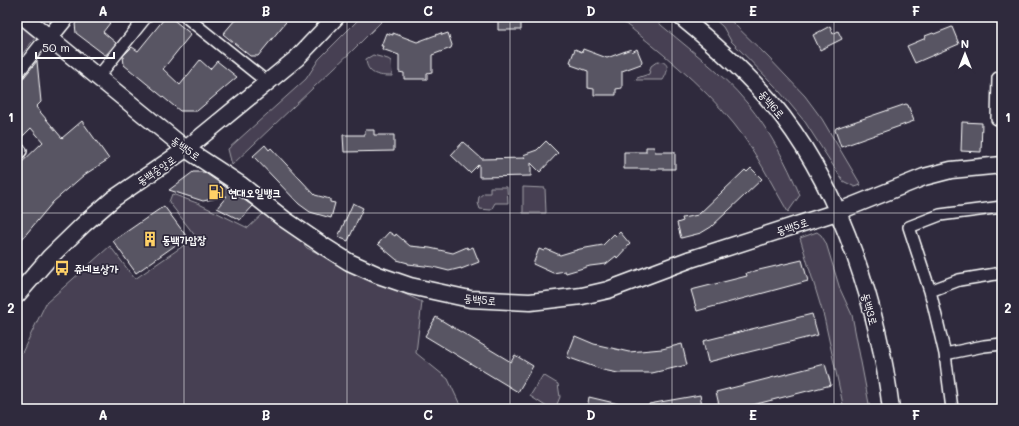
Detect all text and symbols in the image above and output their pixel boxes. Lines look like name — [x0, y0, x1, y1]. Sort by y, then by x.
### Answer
text: A — [98, 2, 108, 19]
text: B — [262, 2, 271, 19]
text: C — [423, 2, 433, 19]
text: D — [586, 2, 596, 19]
text: E — [749, 2, 757, 19]
text: F — [912, 2, 920, 19]
scale bar — [36, 34, 114, 60]
north arrow — [945, 34, 985, 74]
text: N — [961, 36, 969, 51]
text: 50 m — [42, 39, 70, 55]
street label: 동백6로 — [756, 86, 789, 122]
text: 1 — [8, 108, 14, 125]
text: 1 — [1005, 108, 1011, 125]
street label: 동백5로 — [168, 132, 204, 164]
street label: 동백중앙로 — [133, 151, 179, 189]
fuel station icon: 현대오일뱅크 — [207, 183, 225, 201]
place label: 현대오일뱅크 — [228, 185, 281, 200]
street label: 동백5로 — [774, 214, 810, 238]
building icon: 동백가압장 — [141, 230, 159, 248]
place label: 동백가압장 — [162, 232, 206, 247]
bus stop icon: 쥬네브상가 — [53, 259, 71, 277]
place label: 쥬네브상가 — [74, 261, 118, 276]
street label: 동백5로 — [463, 290, 497, 308]
street label: 동백3로 — [858, 291, 882, 327]
text: 2 — [7, 299, 15, 316]
text: 2 — [1004, 299, 1012, 316]
text: A — [98, 406, 108, 423]
text: B — [262, 406, 271, 423]
text: C — [423, 406, 433, 423]
text: D — [586, 406, 596, 423]
text: E — [749, 406, 757, 423]
text: F — [912, 406, 920, 423]

